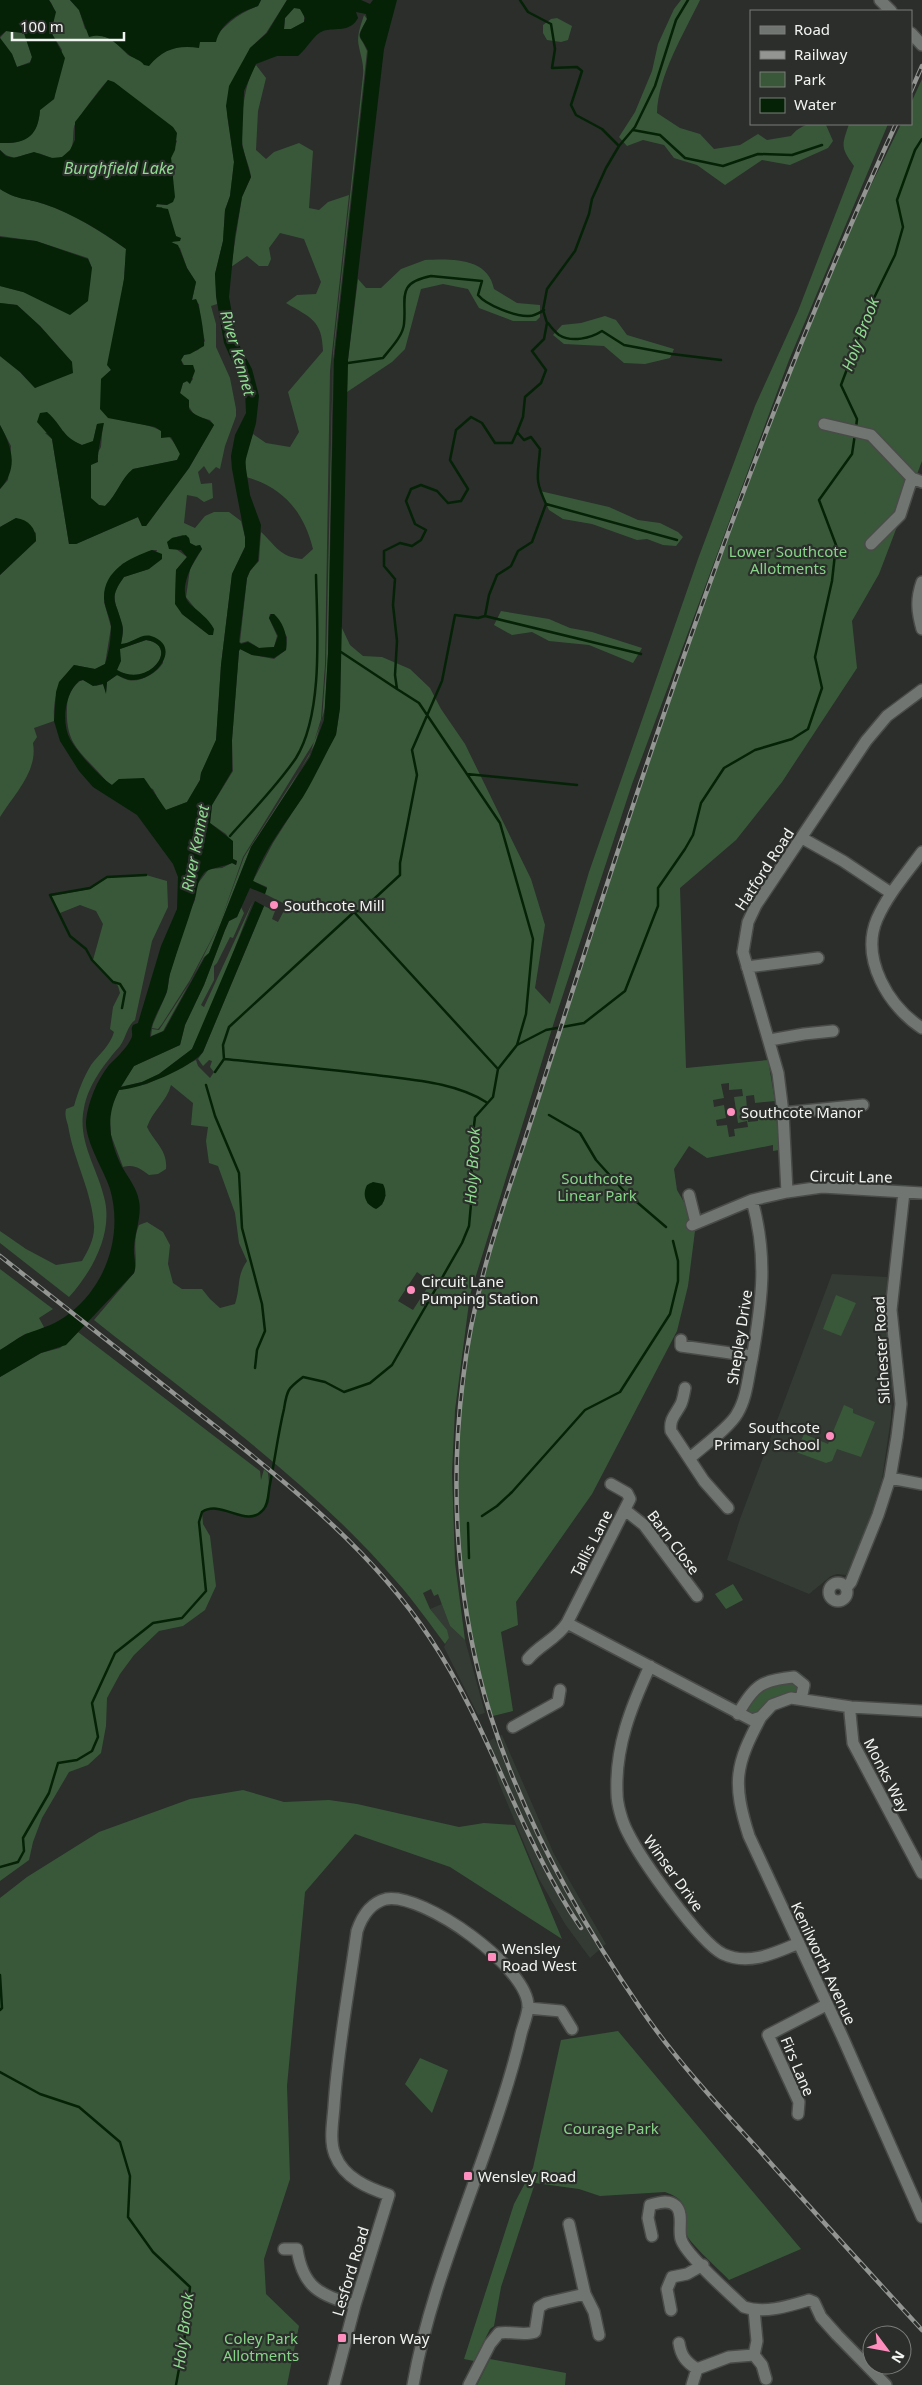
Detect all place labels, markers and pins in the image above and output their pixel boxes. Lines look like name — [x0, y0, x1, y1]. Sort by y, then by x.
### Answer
place label: Southcote Mill — [284, 895, 385, 915]
marker: Southcote Mill — [268, 899, 280, 911]
place label: Southcote Manor — [741, 1102, 863, 1122]
marker: Southcote Manor — [725, 1106, 737, 1118]
place label: Circuit Lane Pumping Station — [421, 1271, 539, 1308]
marker: Circuit Lane Pumping Station — [405, 1284, 417, 1296]
place label: Southcote Primary School — [714, 1417, 820, 1454]
marker: Southcote Primary School — [824, 1430, 836, 1442]
place label: Wensley Road West — [502, 1938, 577, 1975]
marker: Wensley Road West — [486, 1951, 498, 1963]
place label: Wensley Road — [478, 2166, 576, 2186]
marker: Wensley Road — [462, 2170, 474, 2182]
place label: Heron Way — [352, 2328, 430, 2348]
marker: Heron Way — [336, 2332, 348, 2344]

